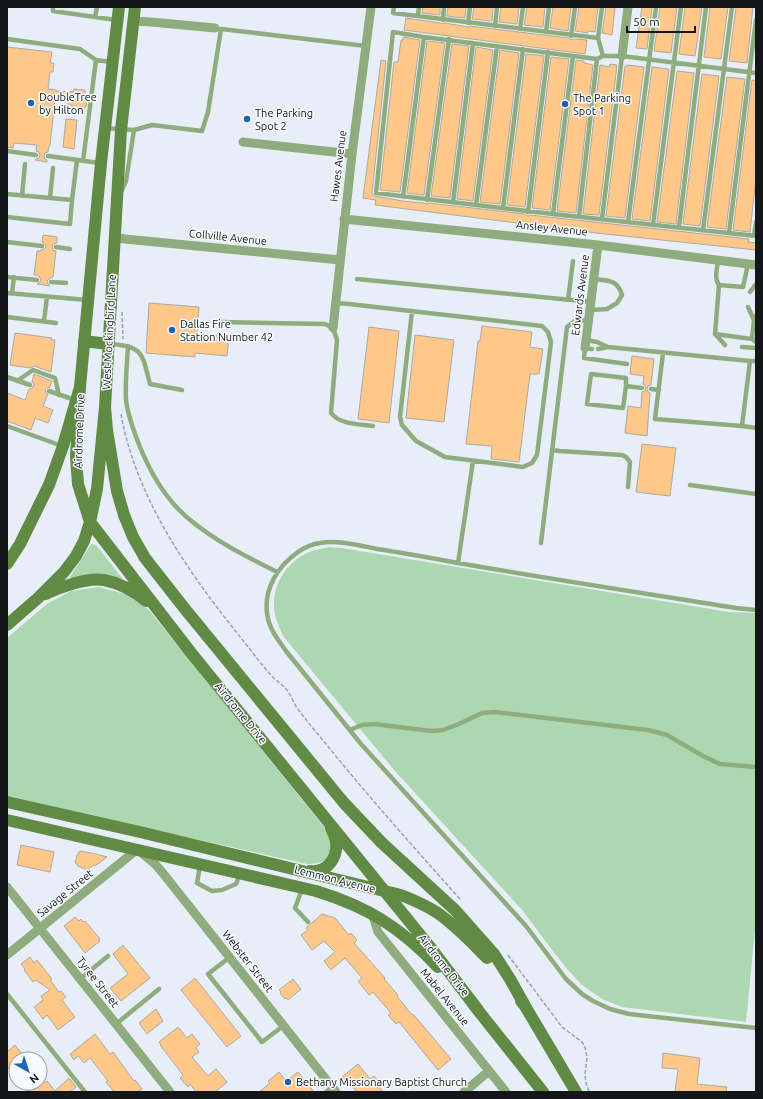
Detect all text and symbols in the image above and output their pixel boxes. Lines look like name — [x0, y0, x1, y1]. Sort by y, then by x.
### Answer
scale bar — [627, 8, 695, 34]
text: 50 m — [633, 15, 660, 28]
place label: DoubleTree by Hilton — [39, 91, 97, 116]
place label: The Parking Spot 1 — [573, 92, 631, 117]
marker: DoubleTree by Hilton — [26, 98, 36, 108]
marker: The Parking Spot 1 — [560, 99, 570, 109]
place label: The Parking Spot 2 — [255, 107, 313, 132]
marker: The Parking Spot 2 — [242, 114, 252, 124]
street label: Hawes Avenue — [328, 129, 348, 203]
street label: Ansley Avenue — [516, 218, 588, 238]
street label: Collville Avenue — [188, 227, 268, 247]
street label: Edwards Avenue — [569, 254, 591, 336]
street label: West Mockingbird Lane — [100, 274, 118, 390]
place label: Dallas Fire Station Number 42 — [180, 318, 273, 343]
marker: Dallas Fire Station Number 42 — [167, 325, 177, 335]
street label: Airdrome Drive — [72, 393, 86, 469]
street label: Airdrome Drive — [213, 680, 269, 746]
street label: Lemmon Avenue — [293, 863, 377, 895]
street label: Savage Street — [35, 866, 96, 919]
street label: Webster Street — [220, 928, 276, 995]
street label: Airdrome Drive — [416, 932, 472, 998]
street label: Tyree Street — [75, 954, 122, 1010]
street label: Mabel Avenue — [418, 966, 472, 1028]
north arrow — [8, 1051, 48, 1091]
text: N — [27, 1072, 41, 1086]
place label: Bethany Missionary Baptist Church — [296, 1076, 467, 1088]
marker: Bethany Missionary Baptist Church — [283, 1077, 293, 1087]

